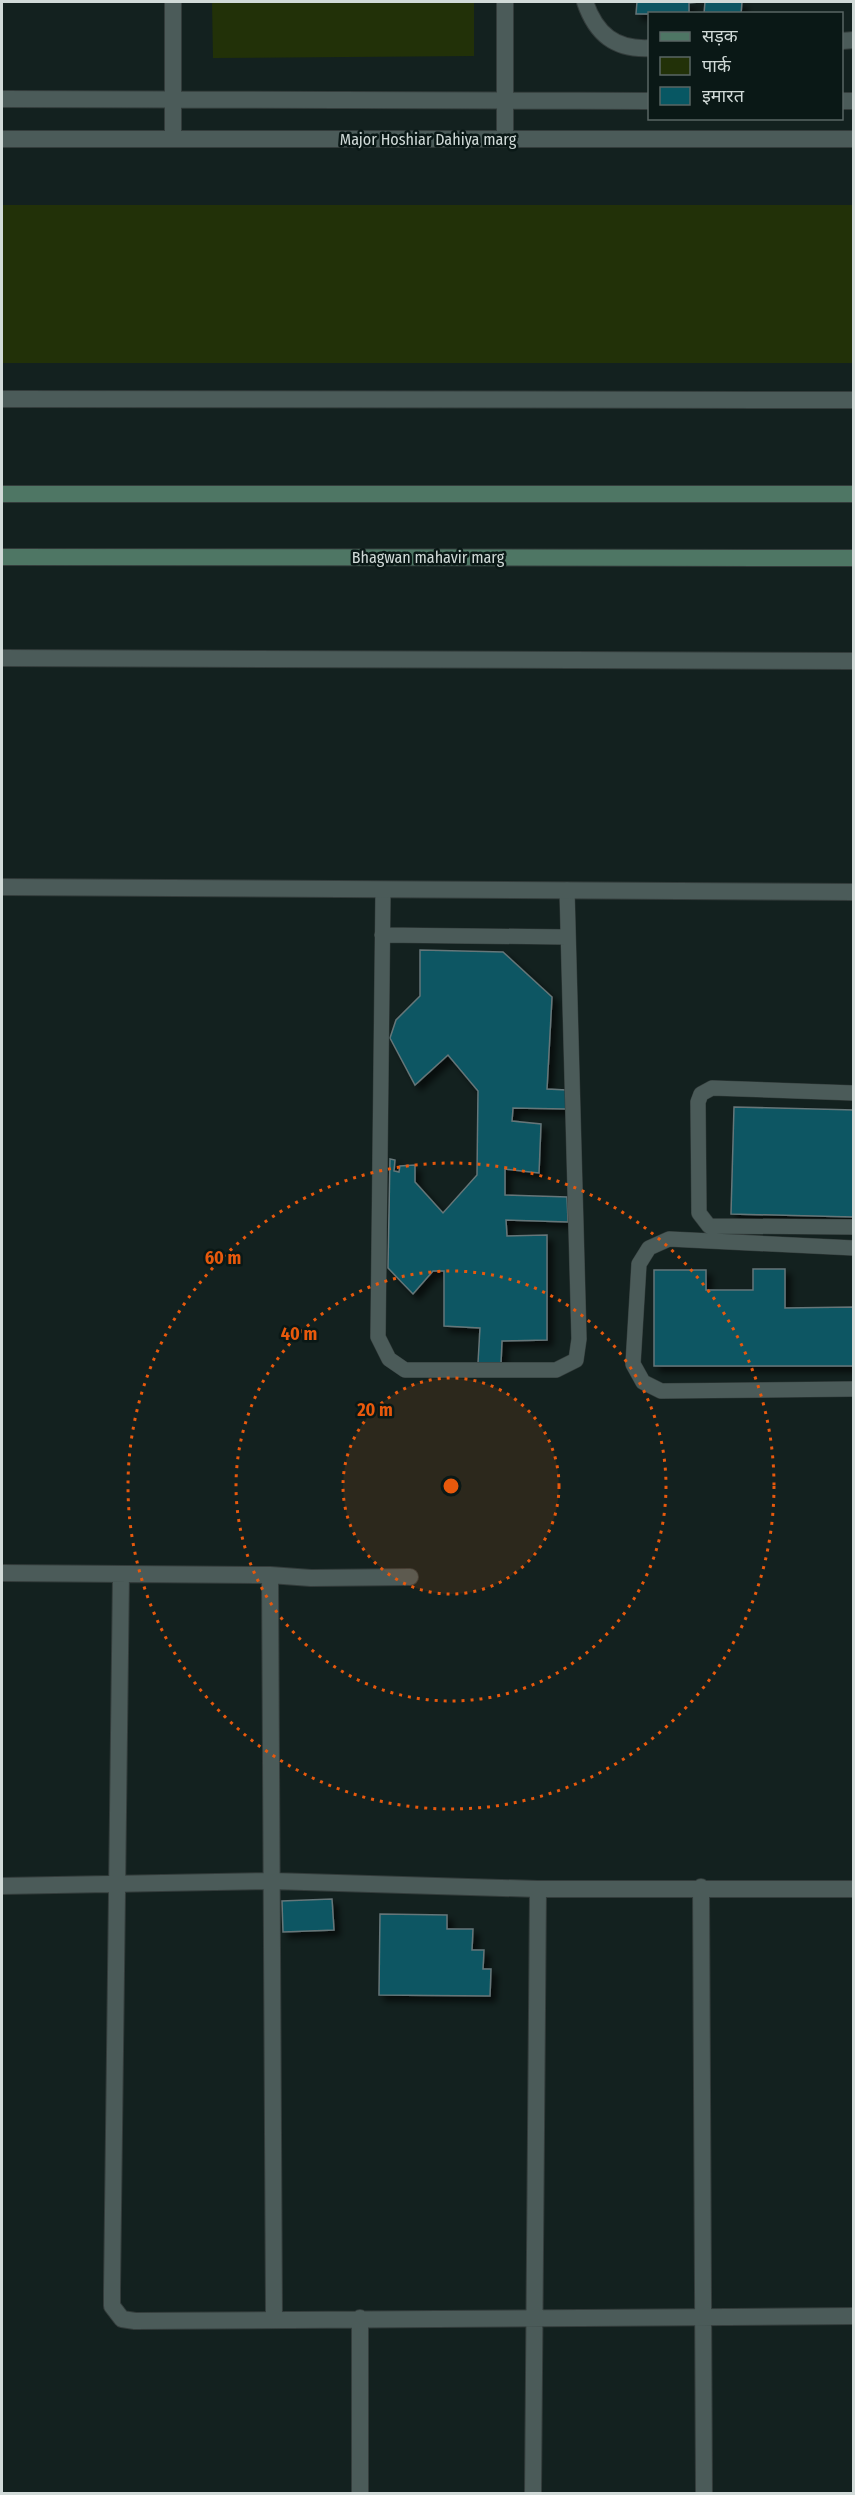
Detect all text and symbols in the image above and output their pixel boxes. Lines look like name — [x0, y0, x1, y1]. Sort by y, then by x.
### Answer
legend — [648, 12, 843, 120]
text: सड़क — [702, 25, 739, 47]
text: पार्क — [702, 55, 732, 77]
text: इमारत — [702, 85, 745, 107]
street label: Major Hoshiar Dahiya marg — [340, 130, 517, 149]
street label: Bhagwan mahavir marg — [352, 548, 505, 567]
text: 60 m — [205, 1247, 241, 1269]
text: 40 m — [281, 1323, 317, 1345]
text: 20 m — [356, 1399, 393, 1421]
centre of rings — [441, 1476, 461, 1496]

